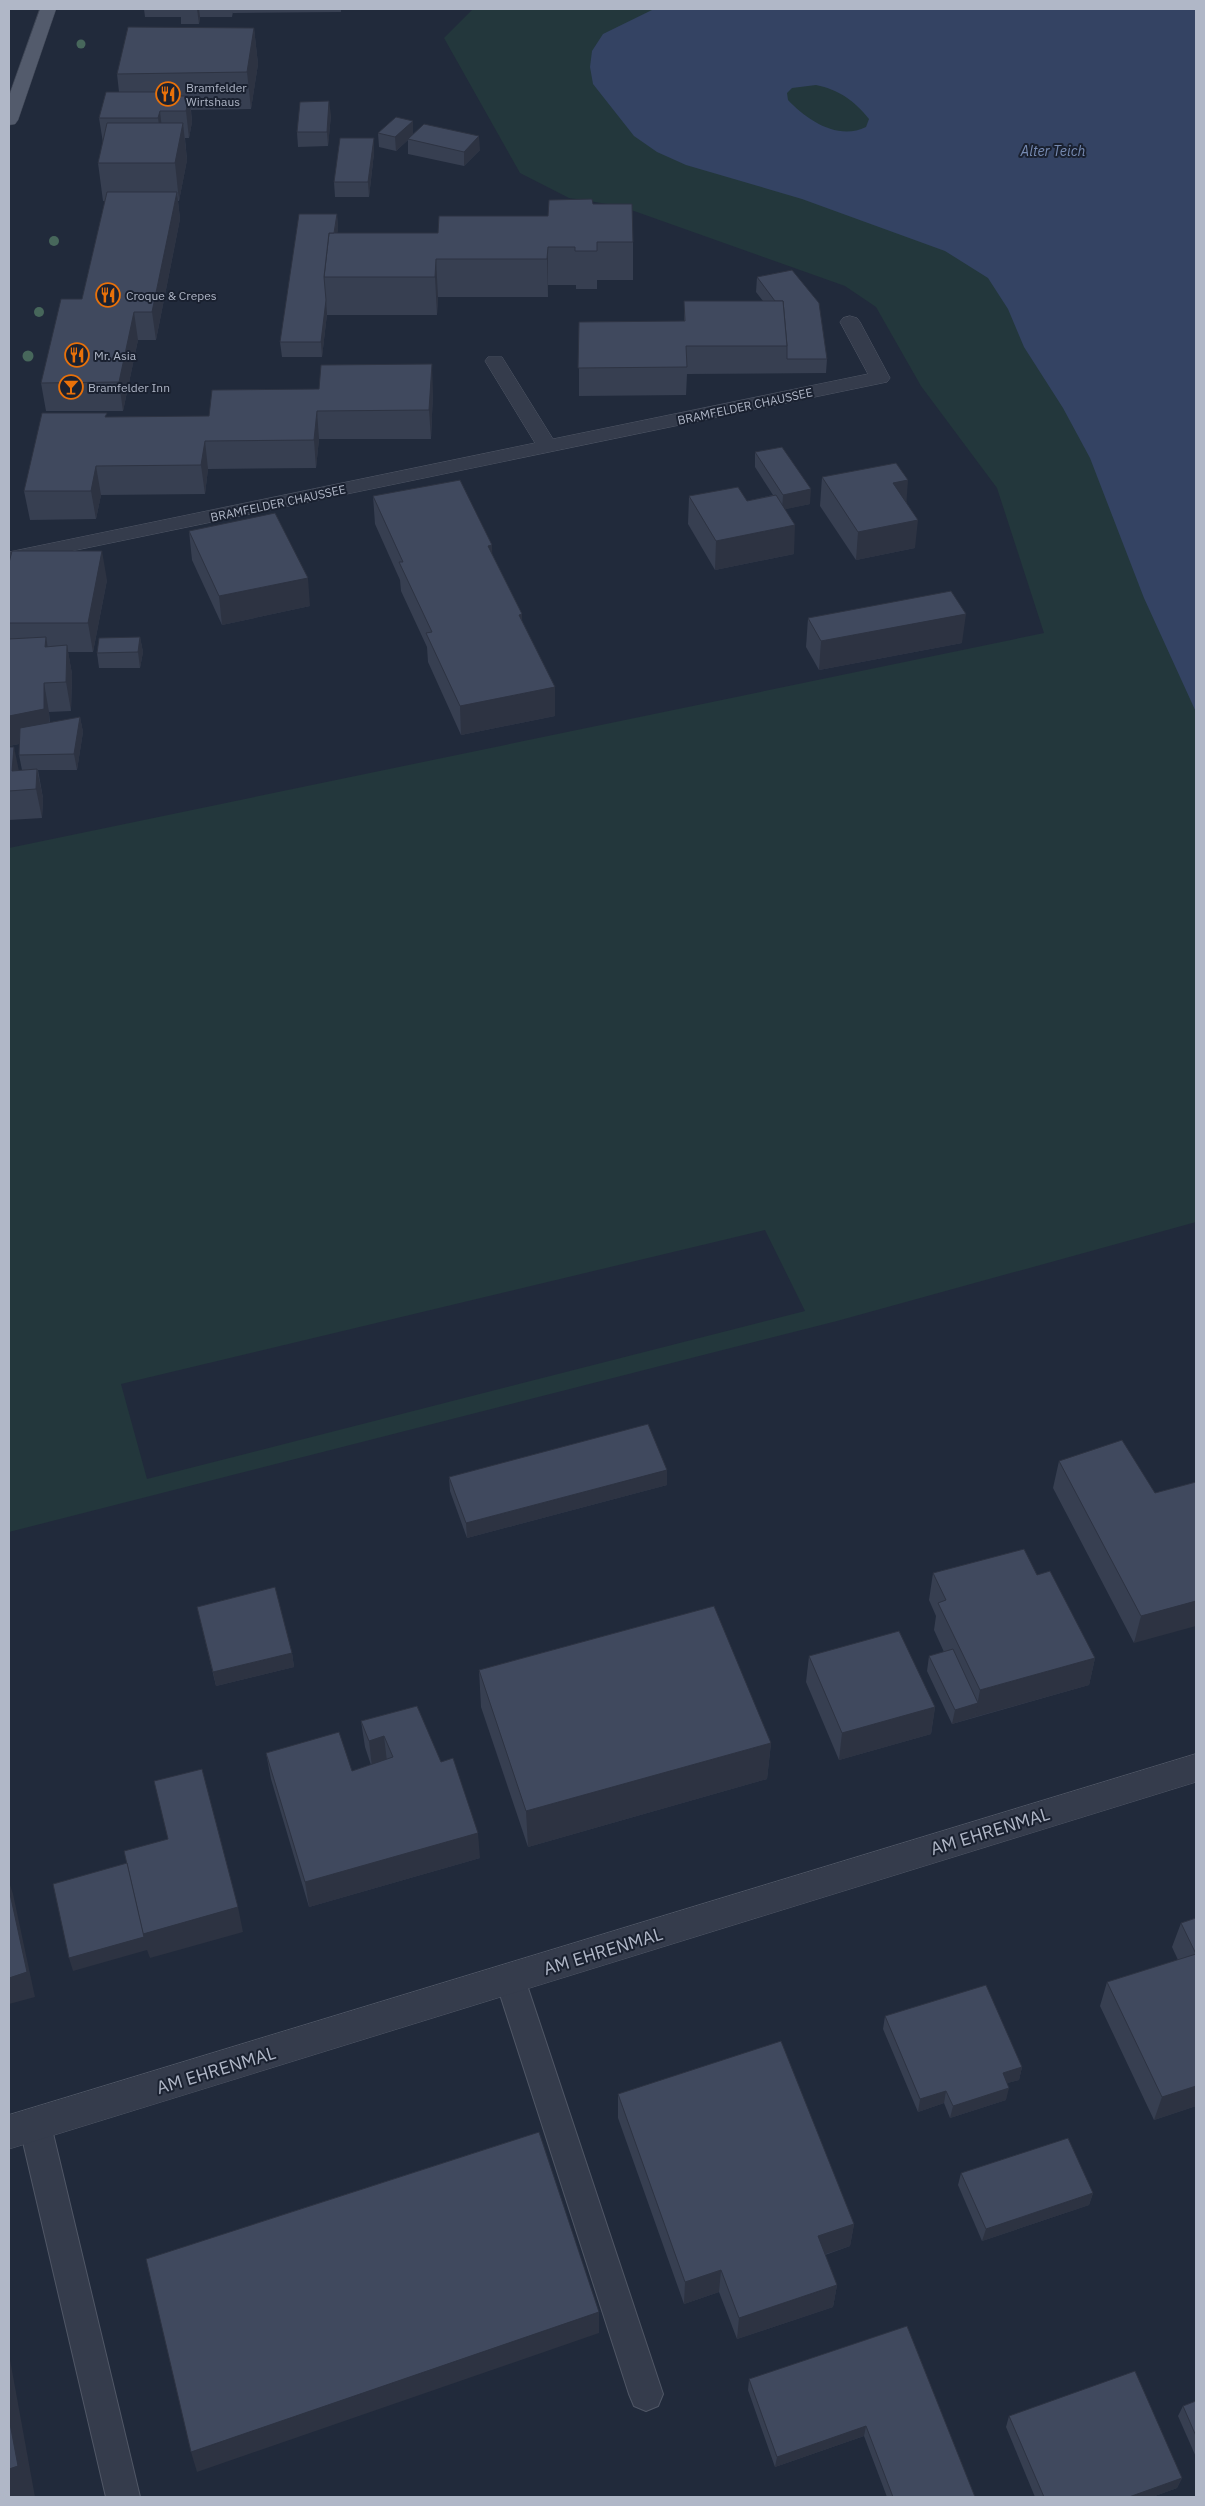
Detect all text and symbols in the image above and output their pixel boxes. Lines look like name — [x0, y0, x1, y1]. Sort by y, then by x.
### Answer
place label: Bramfelder Wirtshaus — [186, 80, 247, 109]
restaurant icon: Bramfelder Wirtshaus — [155, 81, 181, 107]
water label: Alter Teich — [1020, 142, 1086, 160]
restaurant icon: Croque & Crepes — [95, 282, 121, 308]
place label: Croque & Crepes — [126, 288, 217, 303]
restaurant icon: Mr. Asia — [64, 342, 90, 368]
place label: Mr. Asia — [94, 348, 137, 363]
bar icon: Bramfelder Inn — [58, 374, 84, 400]
place label: Bramfelder Inn — [88, 380, 170, 395]
street label: BRAMFELDER CHAUSSEE — [676, 384, 814, 428]
street label: BRAMFELDER CHAUSSEE — [209, 481, 347, 525]
street label: AM EHRENMAL — [928, 1802, 1052, 1860]
street label: AM EHRENMAL — [541, 1922, 665, 1980]
street label: AM EHRENMAL — [154, 2041, 278, 2099]

